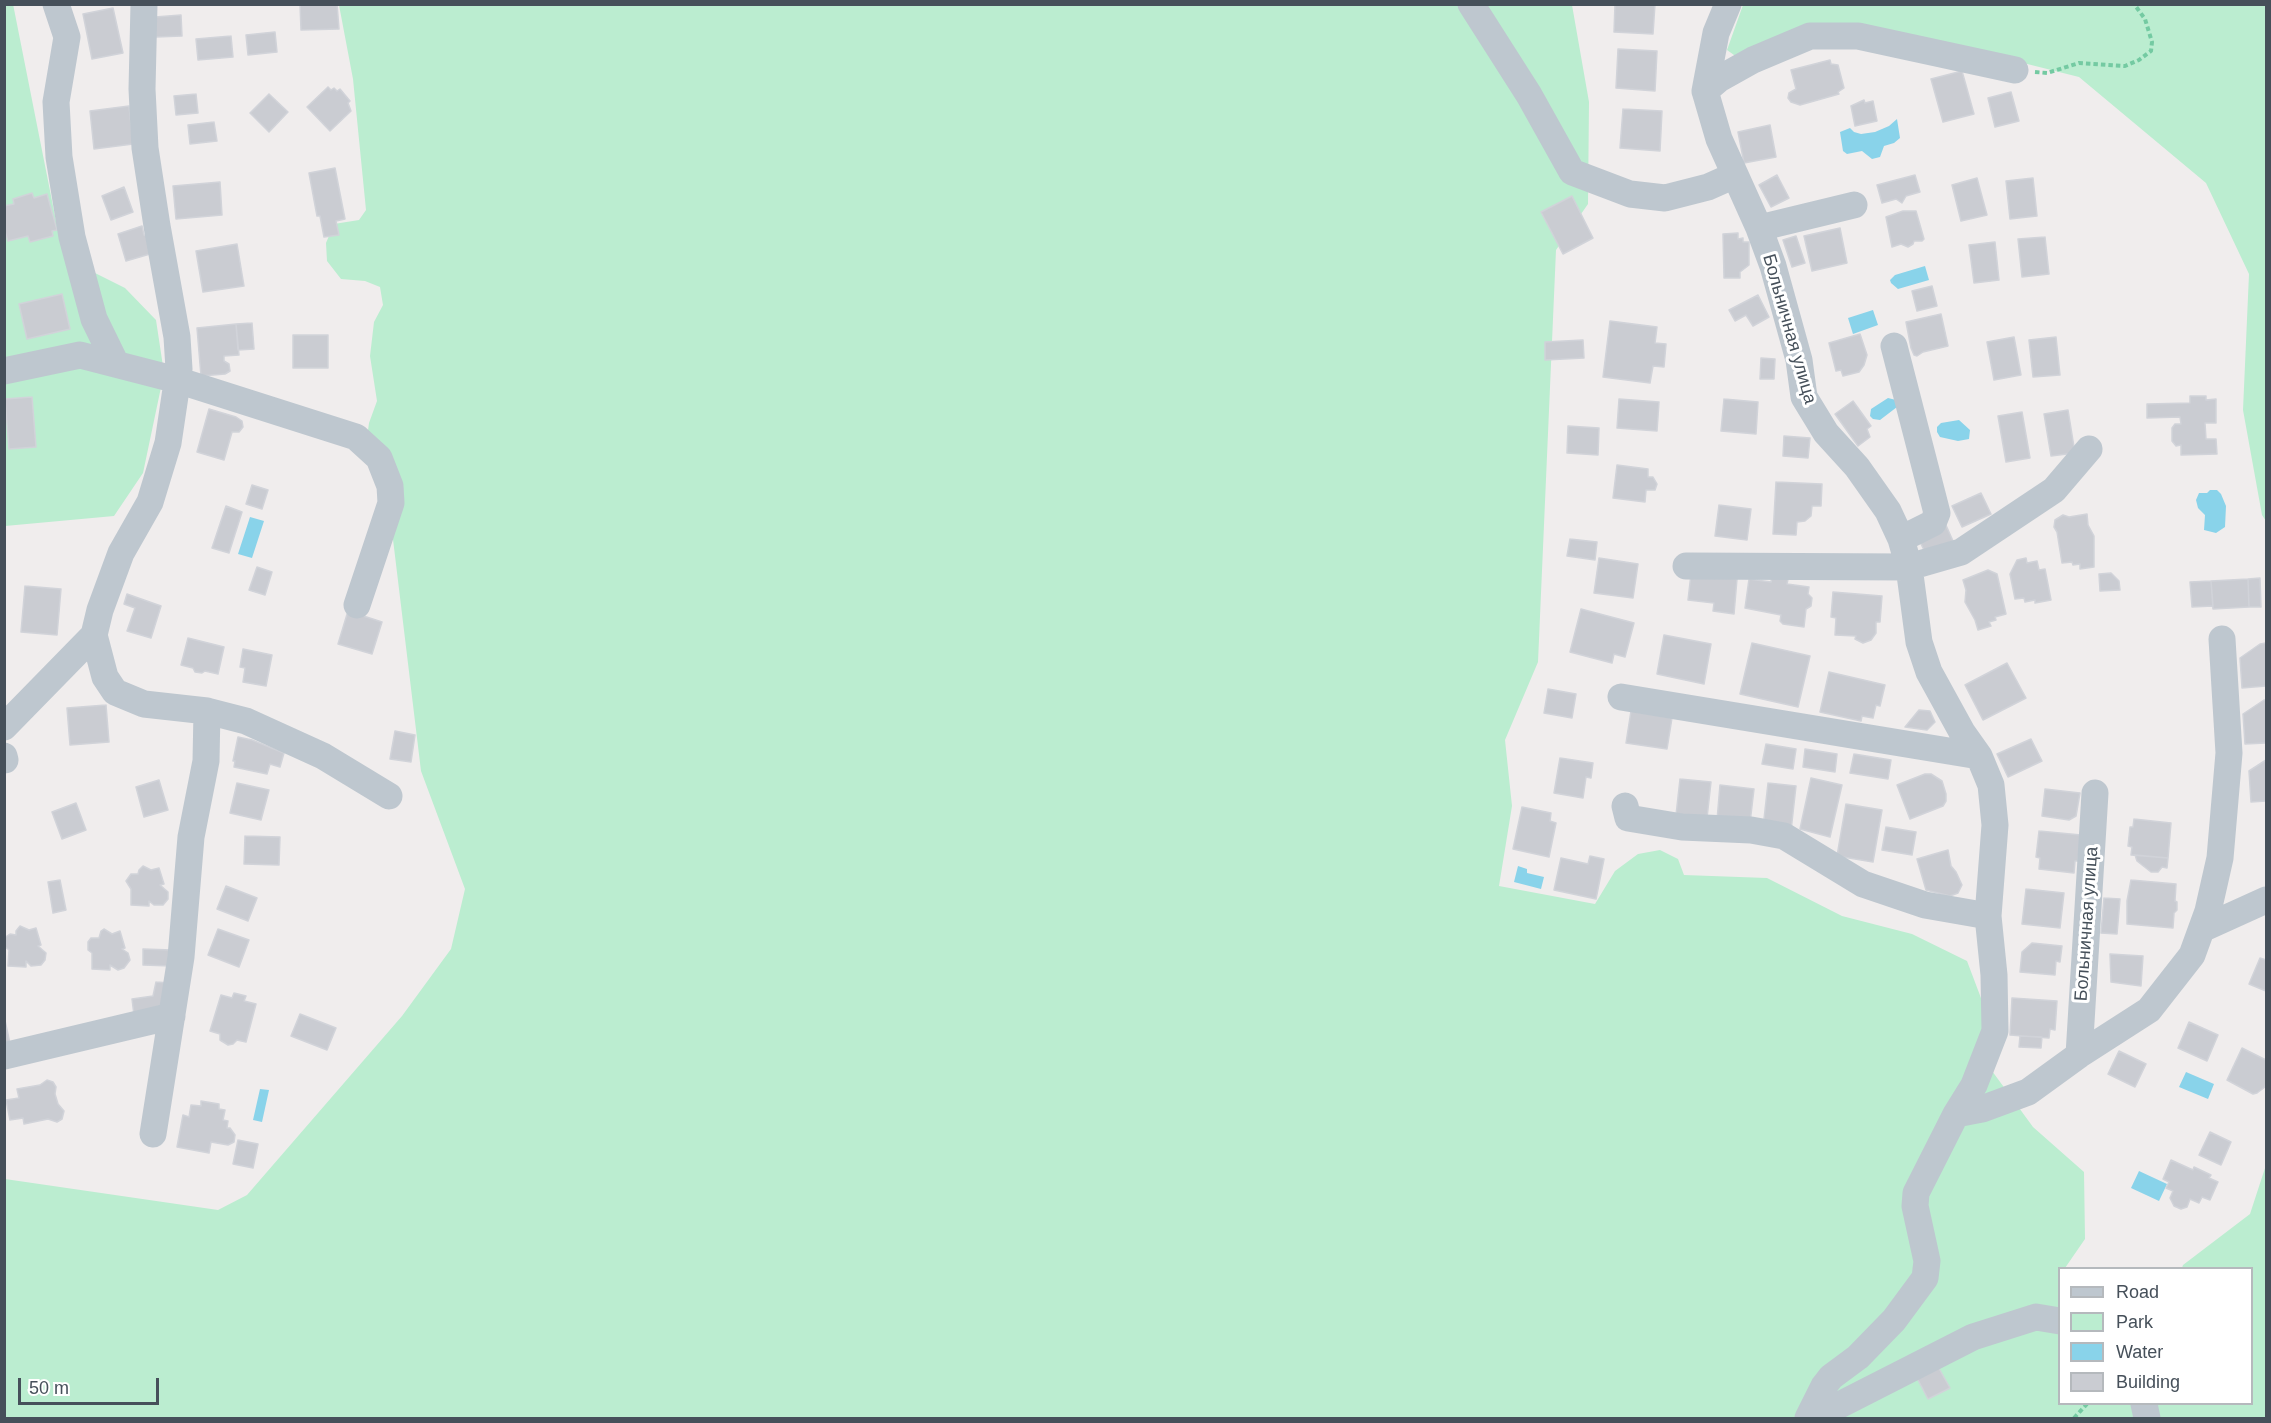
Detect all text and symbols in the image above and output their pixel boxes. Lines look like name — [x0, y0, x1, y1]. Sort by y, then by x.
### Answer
street label: Больничная улица — [1757, 252, 1821, 406]
street label: Больничная улица — [2071, 846, 2103, 1002]
legend — [2058, 1267, 2253, 1405]
text: Road — [2116, 1282, 2159, 1302]
text: Park — [2116, 1312, 2153, 1332]
text: Water — [2116, 1342, 2163, 1362]
scale bar — [21, 1366, 162, 1404]
text: Building — [2116, 1372, 2180, 1392]
text: 50 m — [29, 1378, 69, 1398]

